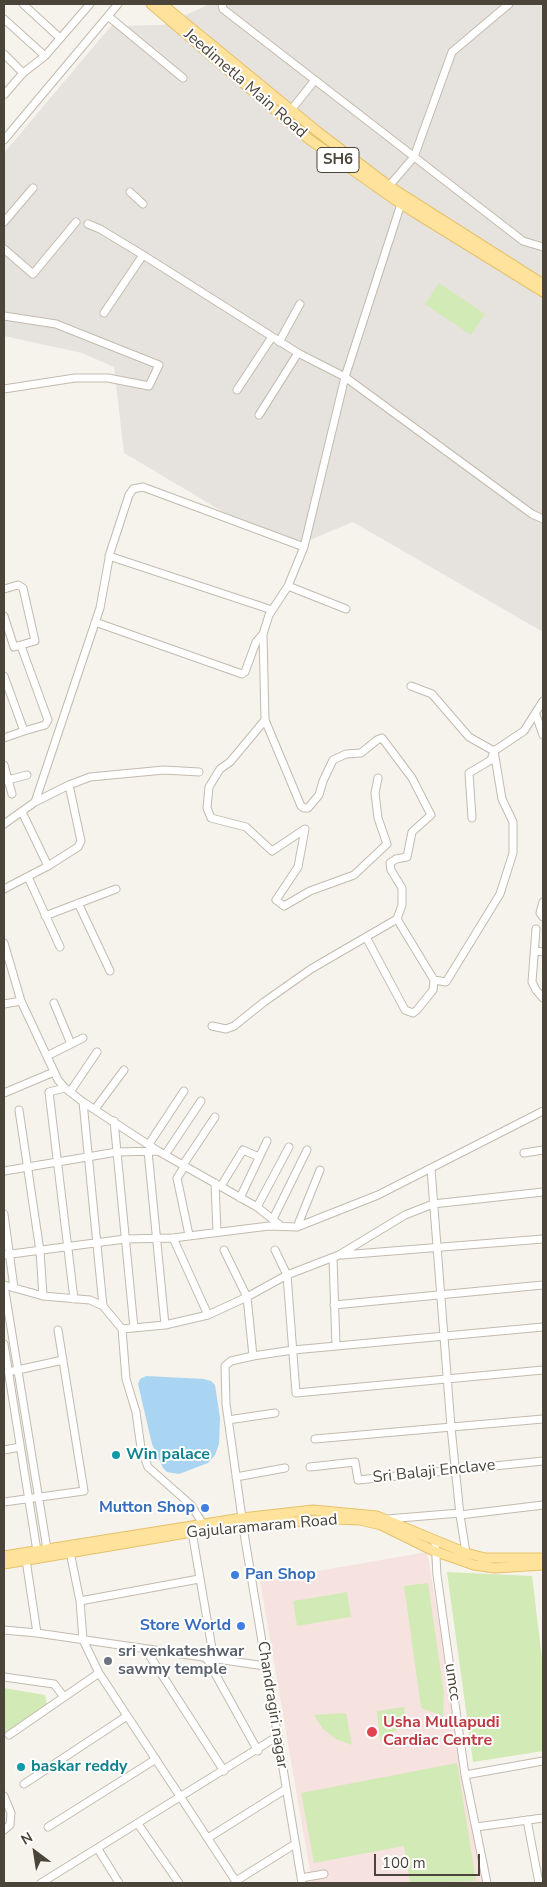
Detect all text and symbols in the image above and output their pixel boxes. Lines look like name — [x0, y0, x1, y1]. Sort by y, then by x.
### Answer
street label: Jeedimetla Main Road — [180, 25, 310, 143]
road number: SH6 — [317, 148, 359, 172]
place label: Win palace — [126, 1445, 210, 1465]
marker: Win palace — [110, 1449, 122, 1461]
street label: Sri Balaji Enclave — [372, 1456, 496, 1488]
place label: Mutton Shop — [99, 1498, 195, 1518]
marker: Mutton Shop — [199, 1502, 211, 1514]
street label: Gajularamaram Road — [186, 1511, 338, 1543]
place label: Pan Shop — [245, 1565, 316, 1585]
marker: Pan Shop — [229, 1569, 241, 1581]
place label: Store World — [140, 1616, 231, 1636]
marker: Store World — [235, 1620, 247, 1632]
street label: Chandragiri nagar — [252, 1640, 292, 1770]
place label: sri venkateshwar sawmy temple — [118, 1642, 244, 1680]
marker: sri venkateshwar sawmy temple — [102, 1655, 114, 1667]
street label: umcc — [440, 1662, 464, 1702]
place label: Usha Mullapudi Cardiac Centre — [383, 1713, 500, 1751]
marker: Usha Mullapudi Cardiac Centre — [365, 1725, 379, 1739]
place label: baskar reddy — [31, 1757, 127, 1777]
marker: baskar reddy — [15, 1761, 27, 1773]
north arrow — [10, 1827, 60, 1877]
text: N — [18, 1828, 36, 1850]
scale bar — [377, 1844, 483, 1876]
text: 100 m — [382, 1853, 426, 1873]

